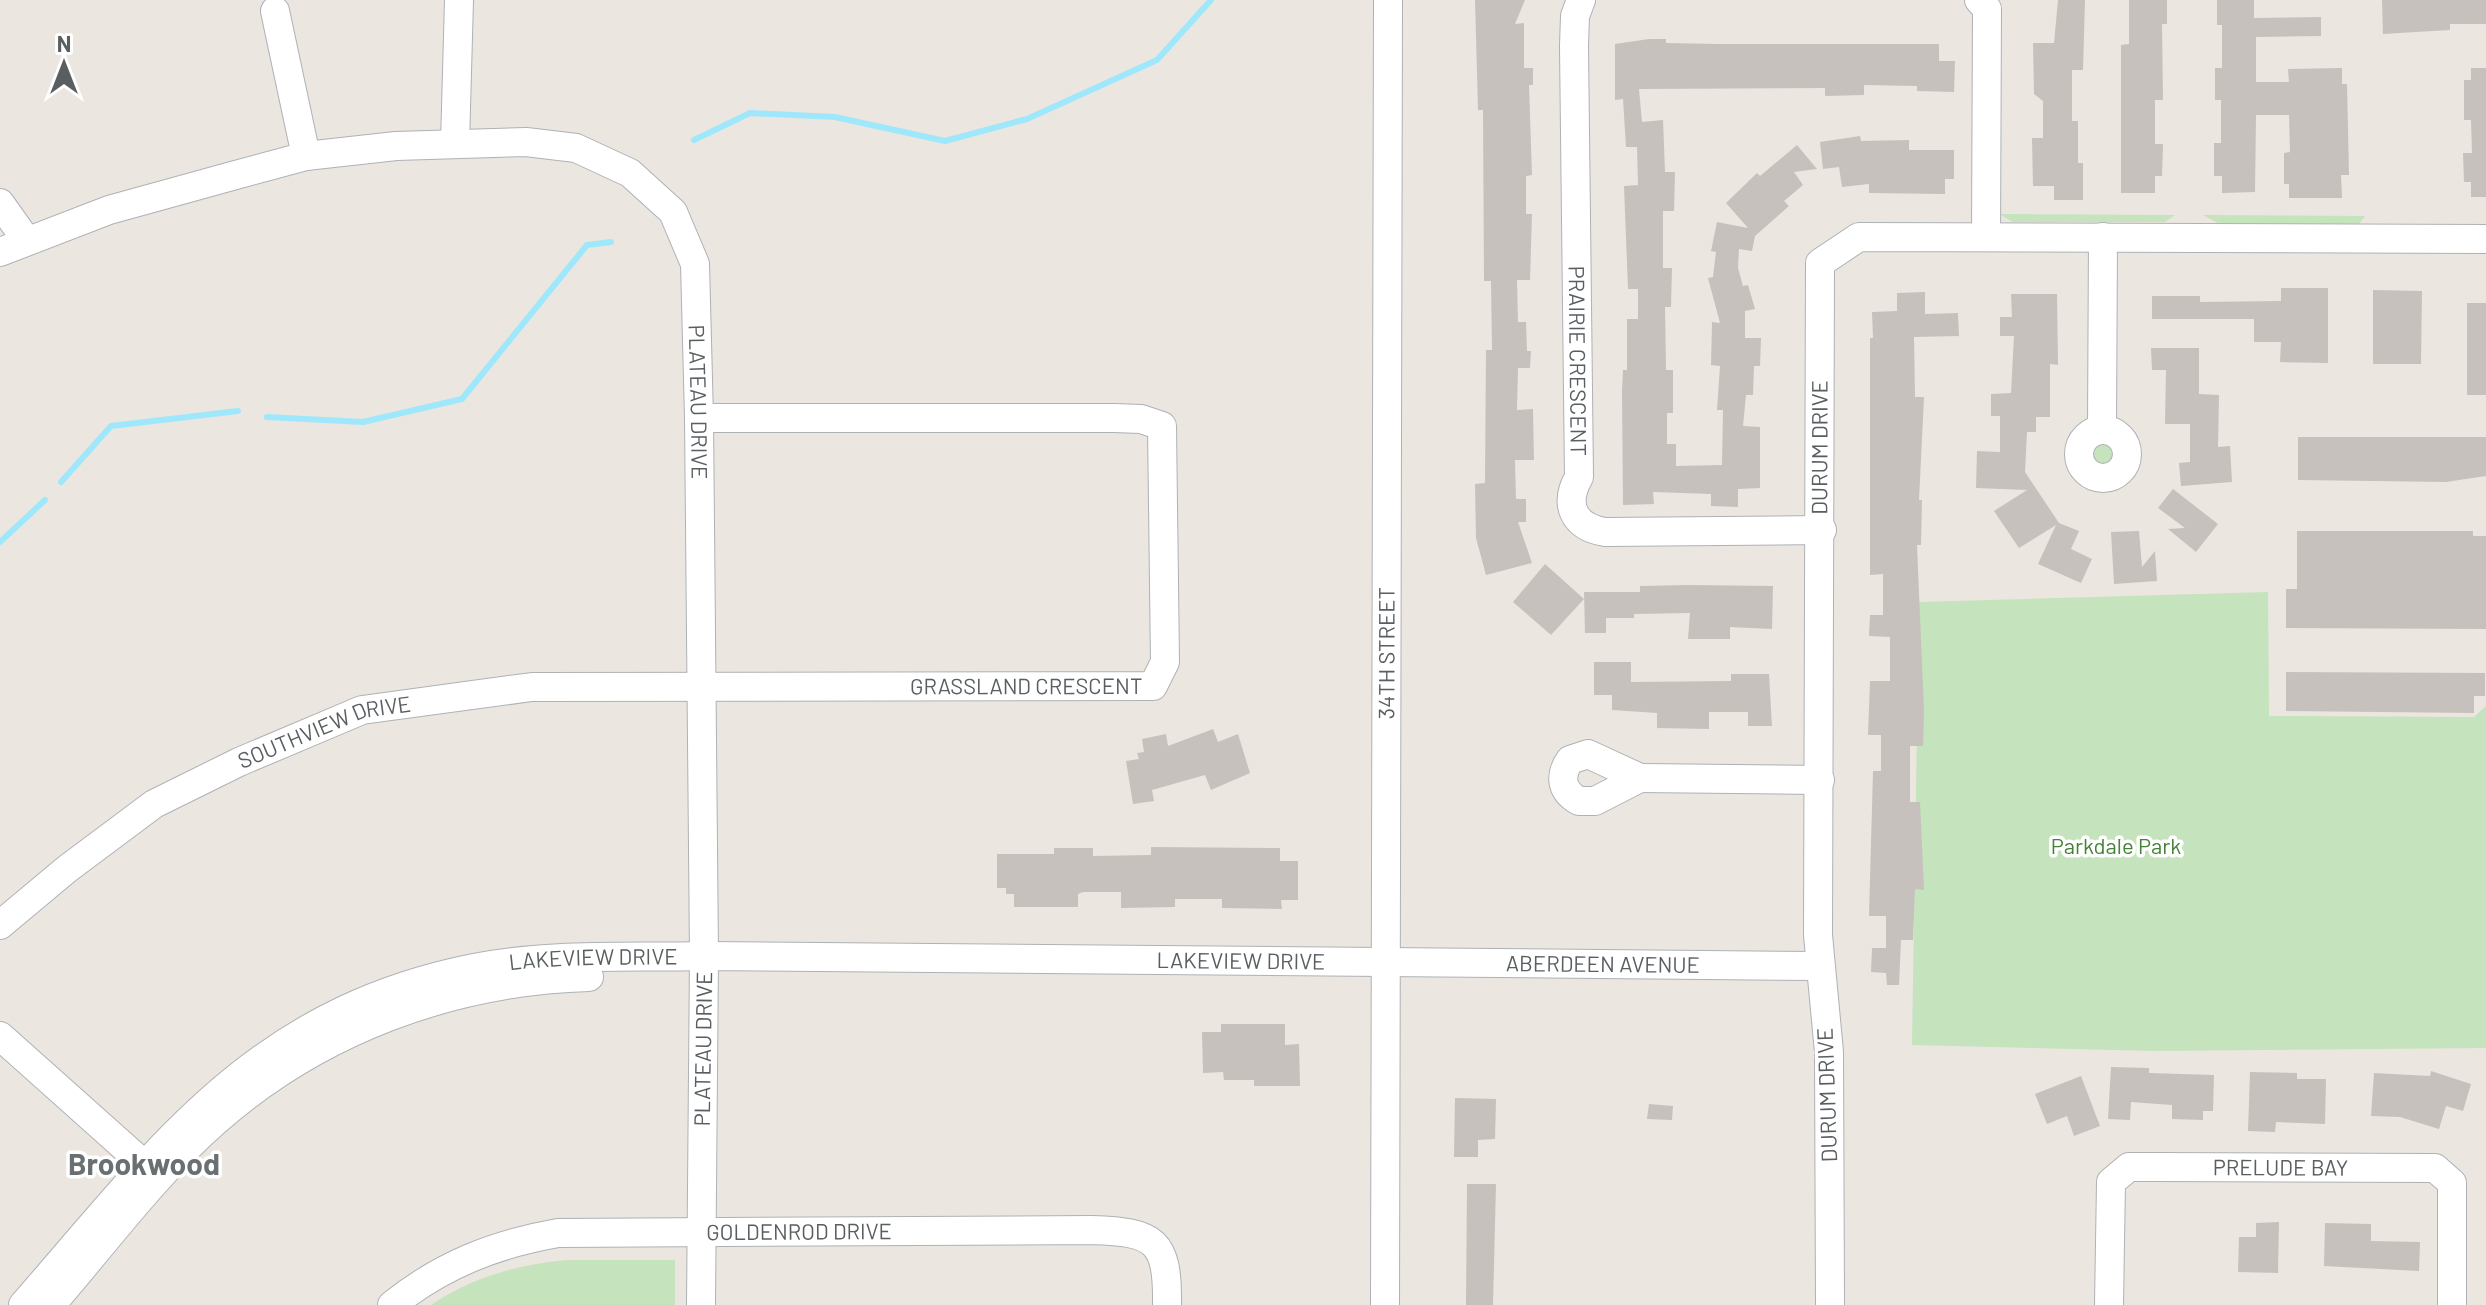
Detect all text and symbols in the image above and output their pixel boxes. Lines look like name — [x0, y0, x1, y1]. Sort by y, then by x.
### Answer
north arrow — [24, 24, 104, 104]
text: N — [57, 30, 71, 56]
street label: PRAIRIE CRESCENT — [1565, 266, 1593, 456]
street label: PLATEAU DRIVE — [685, 324, 714, 479]
street label: DURUM DRIVE — [1805, 380, 1832, 515]
street label: 34TH STREET — [1372, 587, 1399, 719]
street label: GRASSLAND CRESCENT — [910, 672, 1142, 698]
street label: SOUTHVIEW DRIVE — [234, 690, 412, 773]
park label: Parkdale Park — [2051, 832, 2181, 858]
street label: LAKEVIEW DRIVE — [507, 942, 677, 974]
street label: LAKEVIEW DRIVE — [1156, 946, 1325, 974]
street label: ABERDEEN AVENUE — [1506, 949, 1700, 977]
street label: PLATEAU DRIVE — [688, 971, 716, 1127]
street label: DURUM DRIVE — [1811, 1027, 1841, 1163]
district label: Brookwood — [68, 1145, 220, 1181]
street label: PRELUDE BAY — [2213, 1153, 2348, 1180]
street label: GOLDENROD DRIVE — [706, 1217, 892, 1244]

